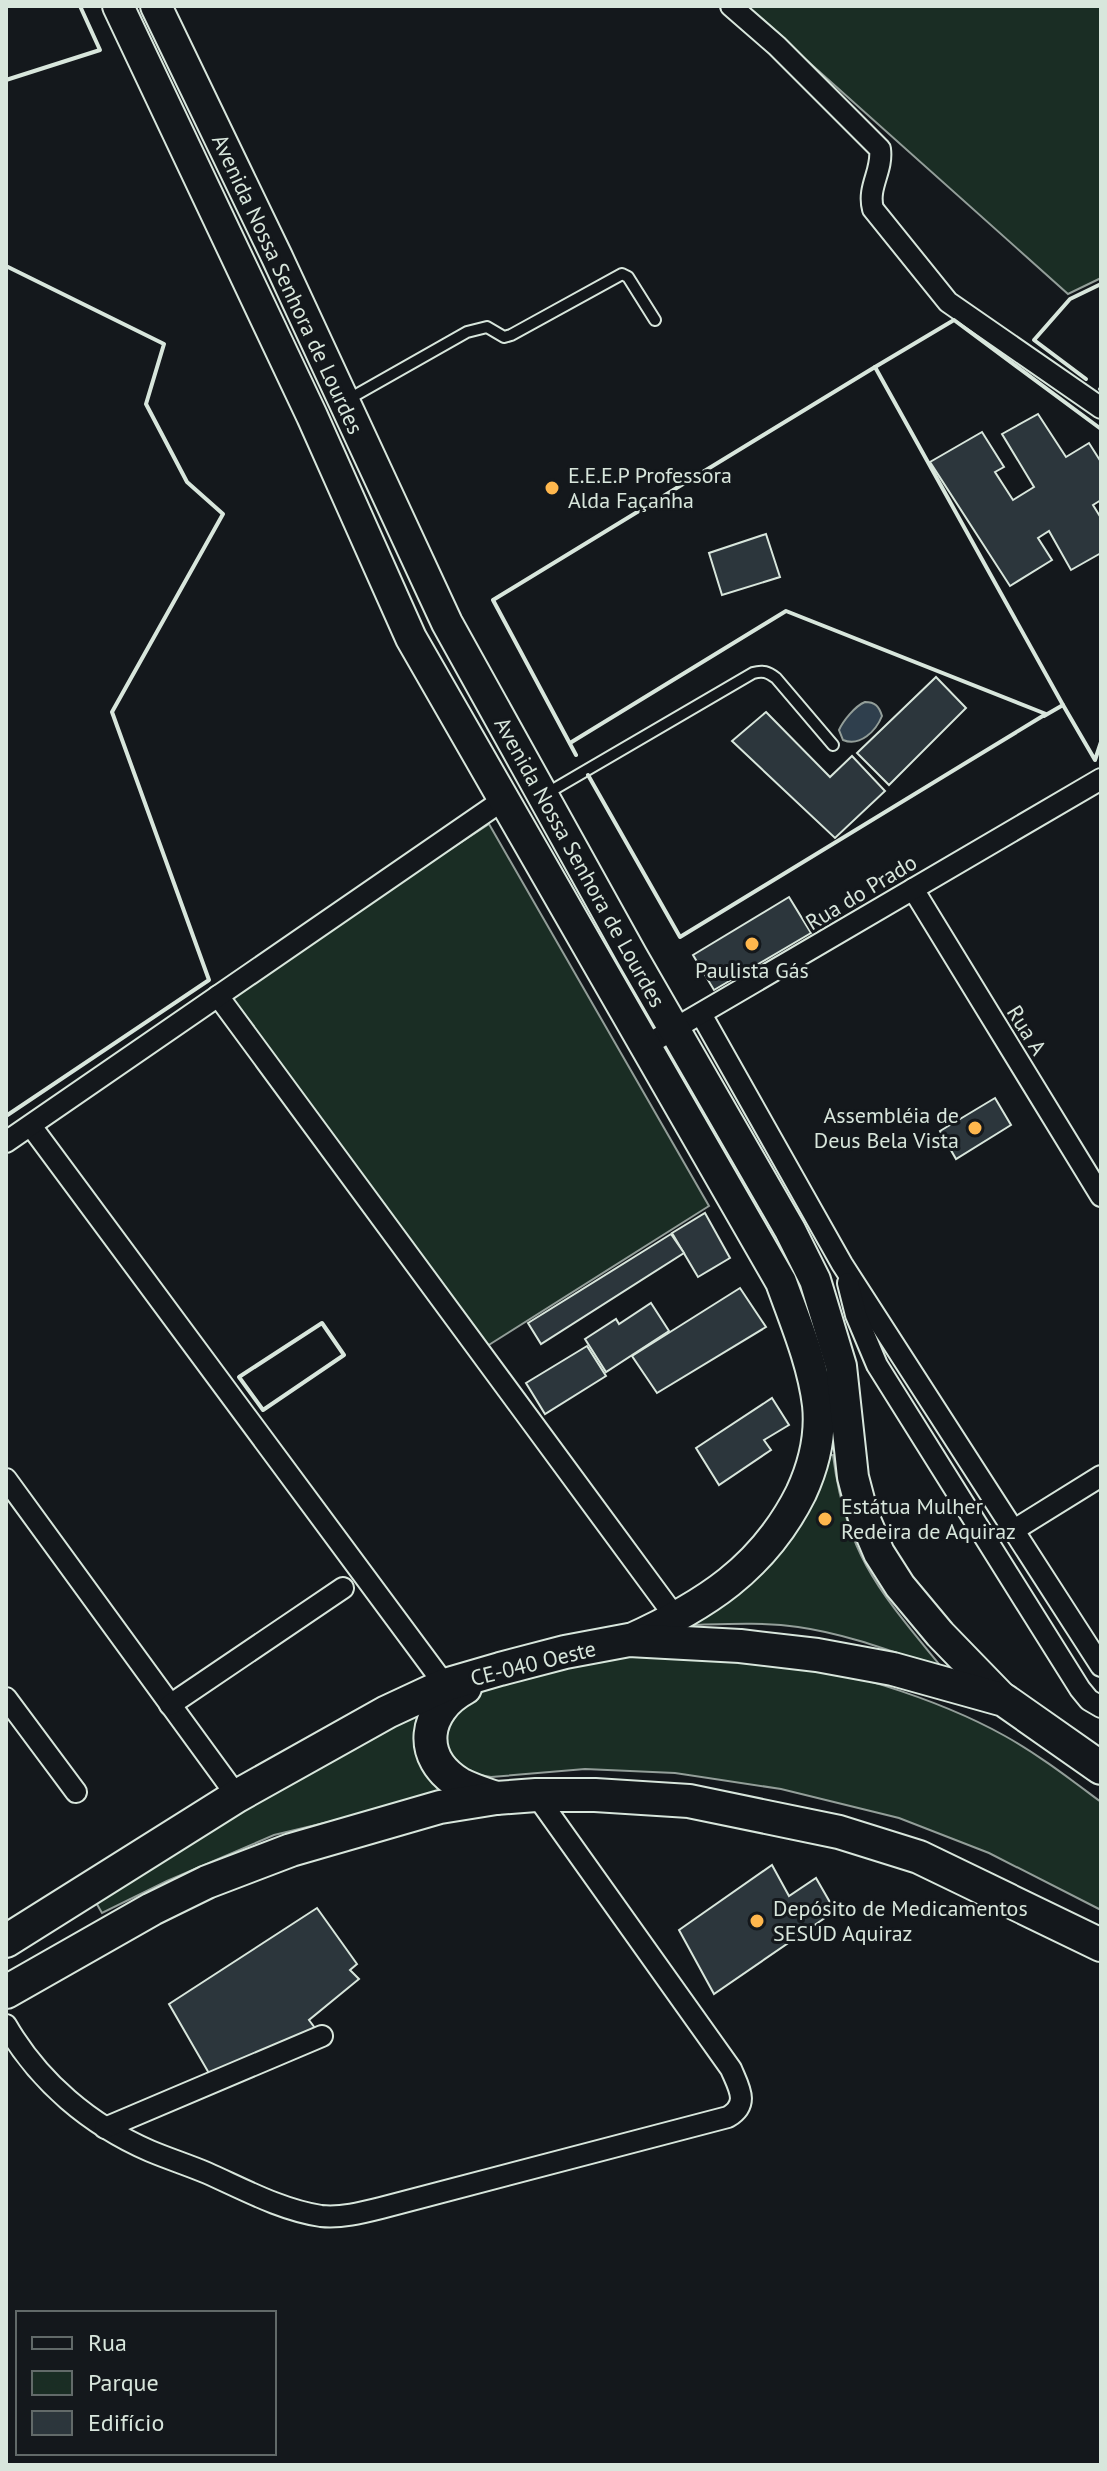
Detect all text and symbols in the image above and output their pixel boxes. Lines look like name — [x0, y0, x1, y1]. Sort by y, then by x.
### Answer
street label: Avenida Nossa Senhora de Lourdes — [206, 130, 370, 438]
place label: E.E.E.P Professora Alda Façanha — [568, 461, 732, 514]
marker: E.E.E.P Professora Alda Façanha — [543, 479, 561, 497]
street label: Avenida Nossa Senhora de Lourdes — [488, 712, 672, 1012]
street label: Rua do Prado — [800, 848, 922, 936]
marker: Paulista Gás — [743, 935, 761, 953]
place label: Paulista Gás — [695, 956, 809, 984]
street label: Rua A — [1001, 1000, 1053, 1060]
place label: Assembléia de Deus Bela Vista — [814, 1101, 959, 1154]
marker: Assembléia de Deus Bela Vista — [966, 1119, 984, 1137]
place label: Estátua Mulher Redeira de Aquiraz — [841, 1492, 1016, 1545]
marker: Estátua Mulher Redeira de Aquiraz — [816, 1510, 834, 1528]
street label: CE-040 Oeste — [468, 1634, 598, 1692]
place label: Depósito de Medicamentos SESUD Aquiraz — [773, 1894, 1028, 1947]
marker: Depósito de Medicamentos SESUD Aquiraz — [748, 1912, 766, 1930]
legend — [16, 2311, 276, 2455]
text: Rua — [88, 2327, 127, 2358]
text: Parque — [88, 2367, 159, 2398]
text: Edifício — [88, 2407, 164, 2438]

